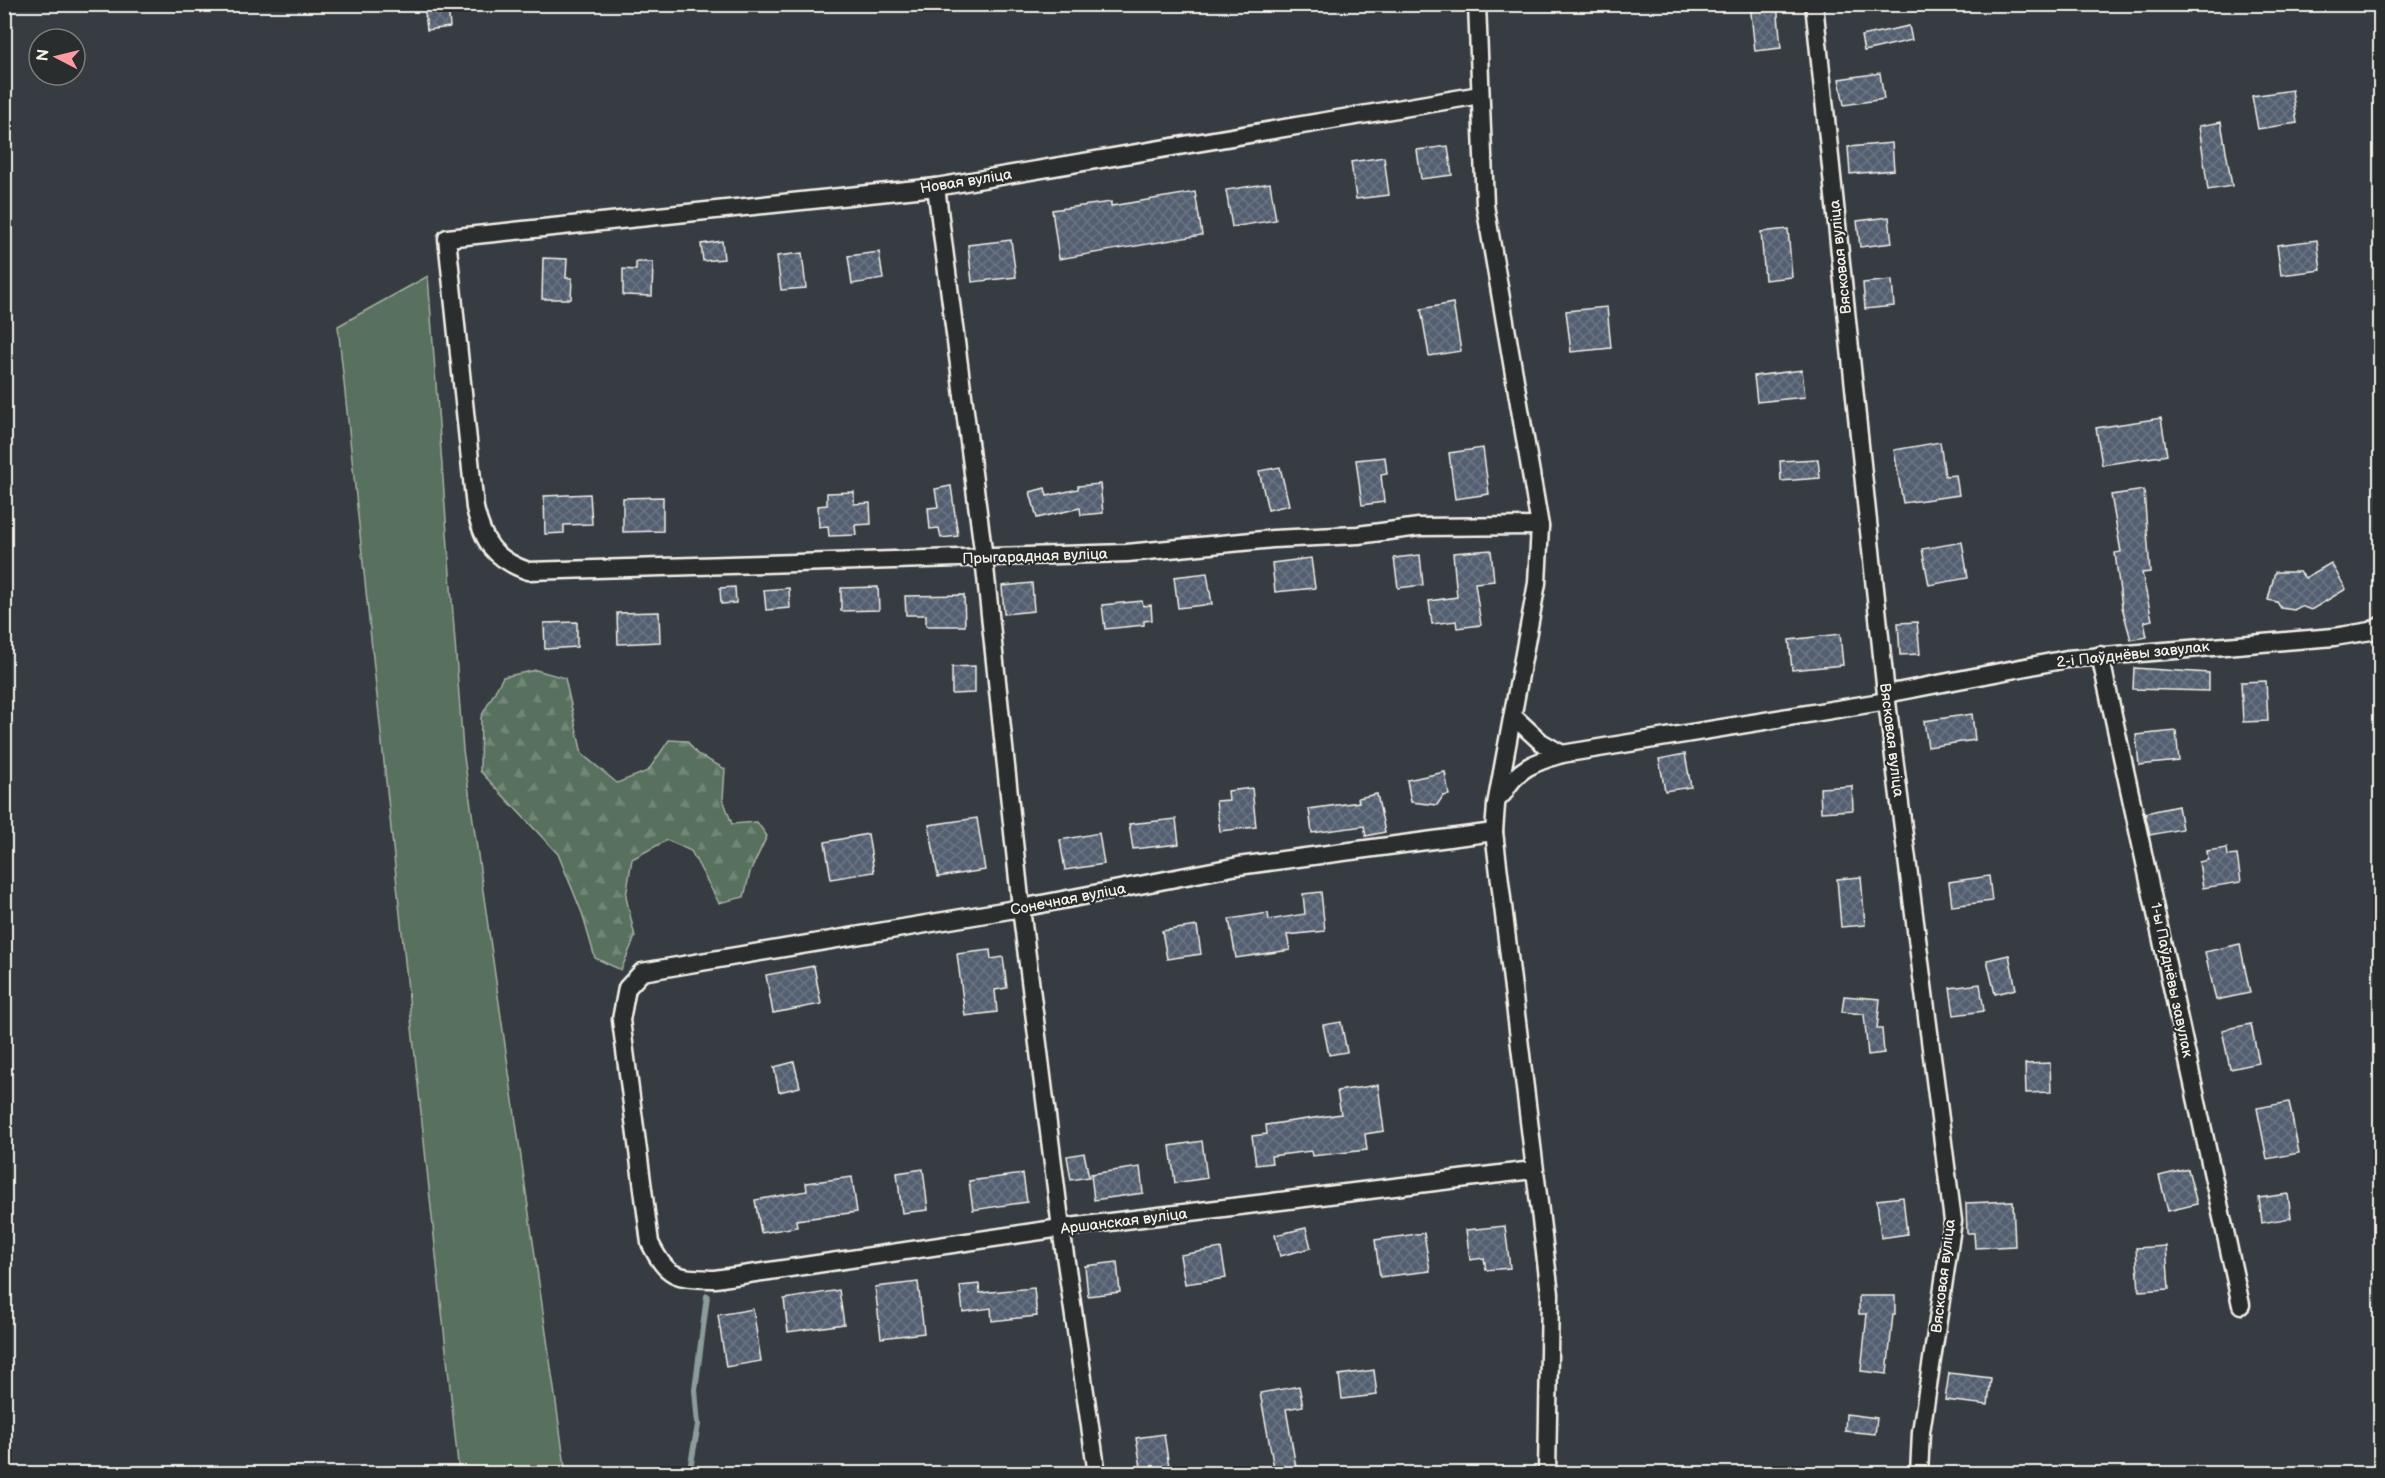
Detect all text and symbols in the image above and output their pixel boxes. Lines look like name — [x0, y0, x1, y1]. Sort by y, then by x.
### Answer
north arrow — [27, 27, 87, 87]
text: N — [33, 48, 54, 62]
street label: Новая вуліца — [919, 165, 1013, 198]
street label: Вясковая вуліца — [1825, 199, 1856, 315]
street label: Прыгарадная вуліца — [962, 544, 1108, 569]
street label: 2-і Паўднёвы завулак — [2056, 637, 2211, 672]
street label: Вясковая вуліца — [1875, 682, 1908, 798]
street label: Сонечная вуліца — [1009, 879, 1127, 920]
street label: 1-ы Паўднёвы завулак — [2146, 901, 2197, 1059]
street label: Аршанская вуліца — [1059, 1204, 1189, 1239]
street label: Вясковая вуліца — [1927, 1218, 1960, 1334]

